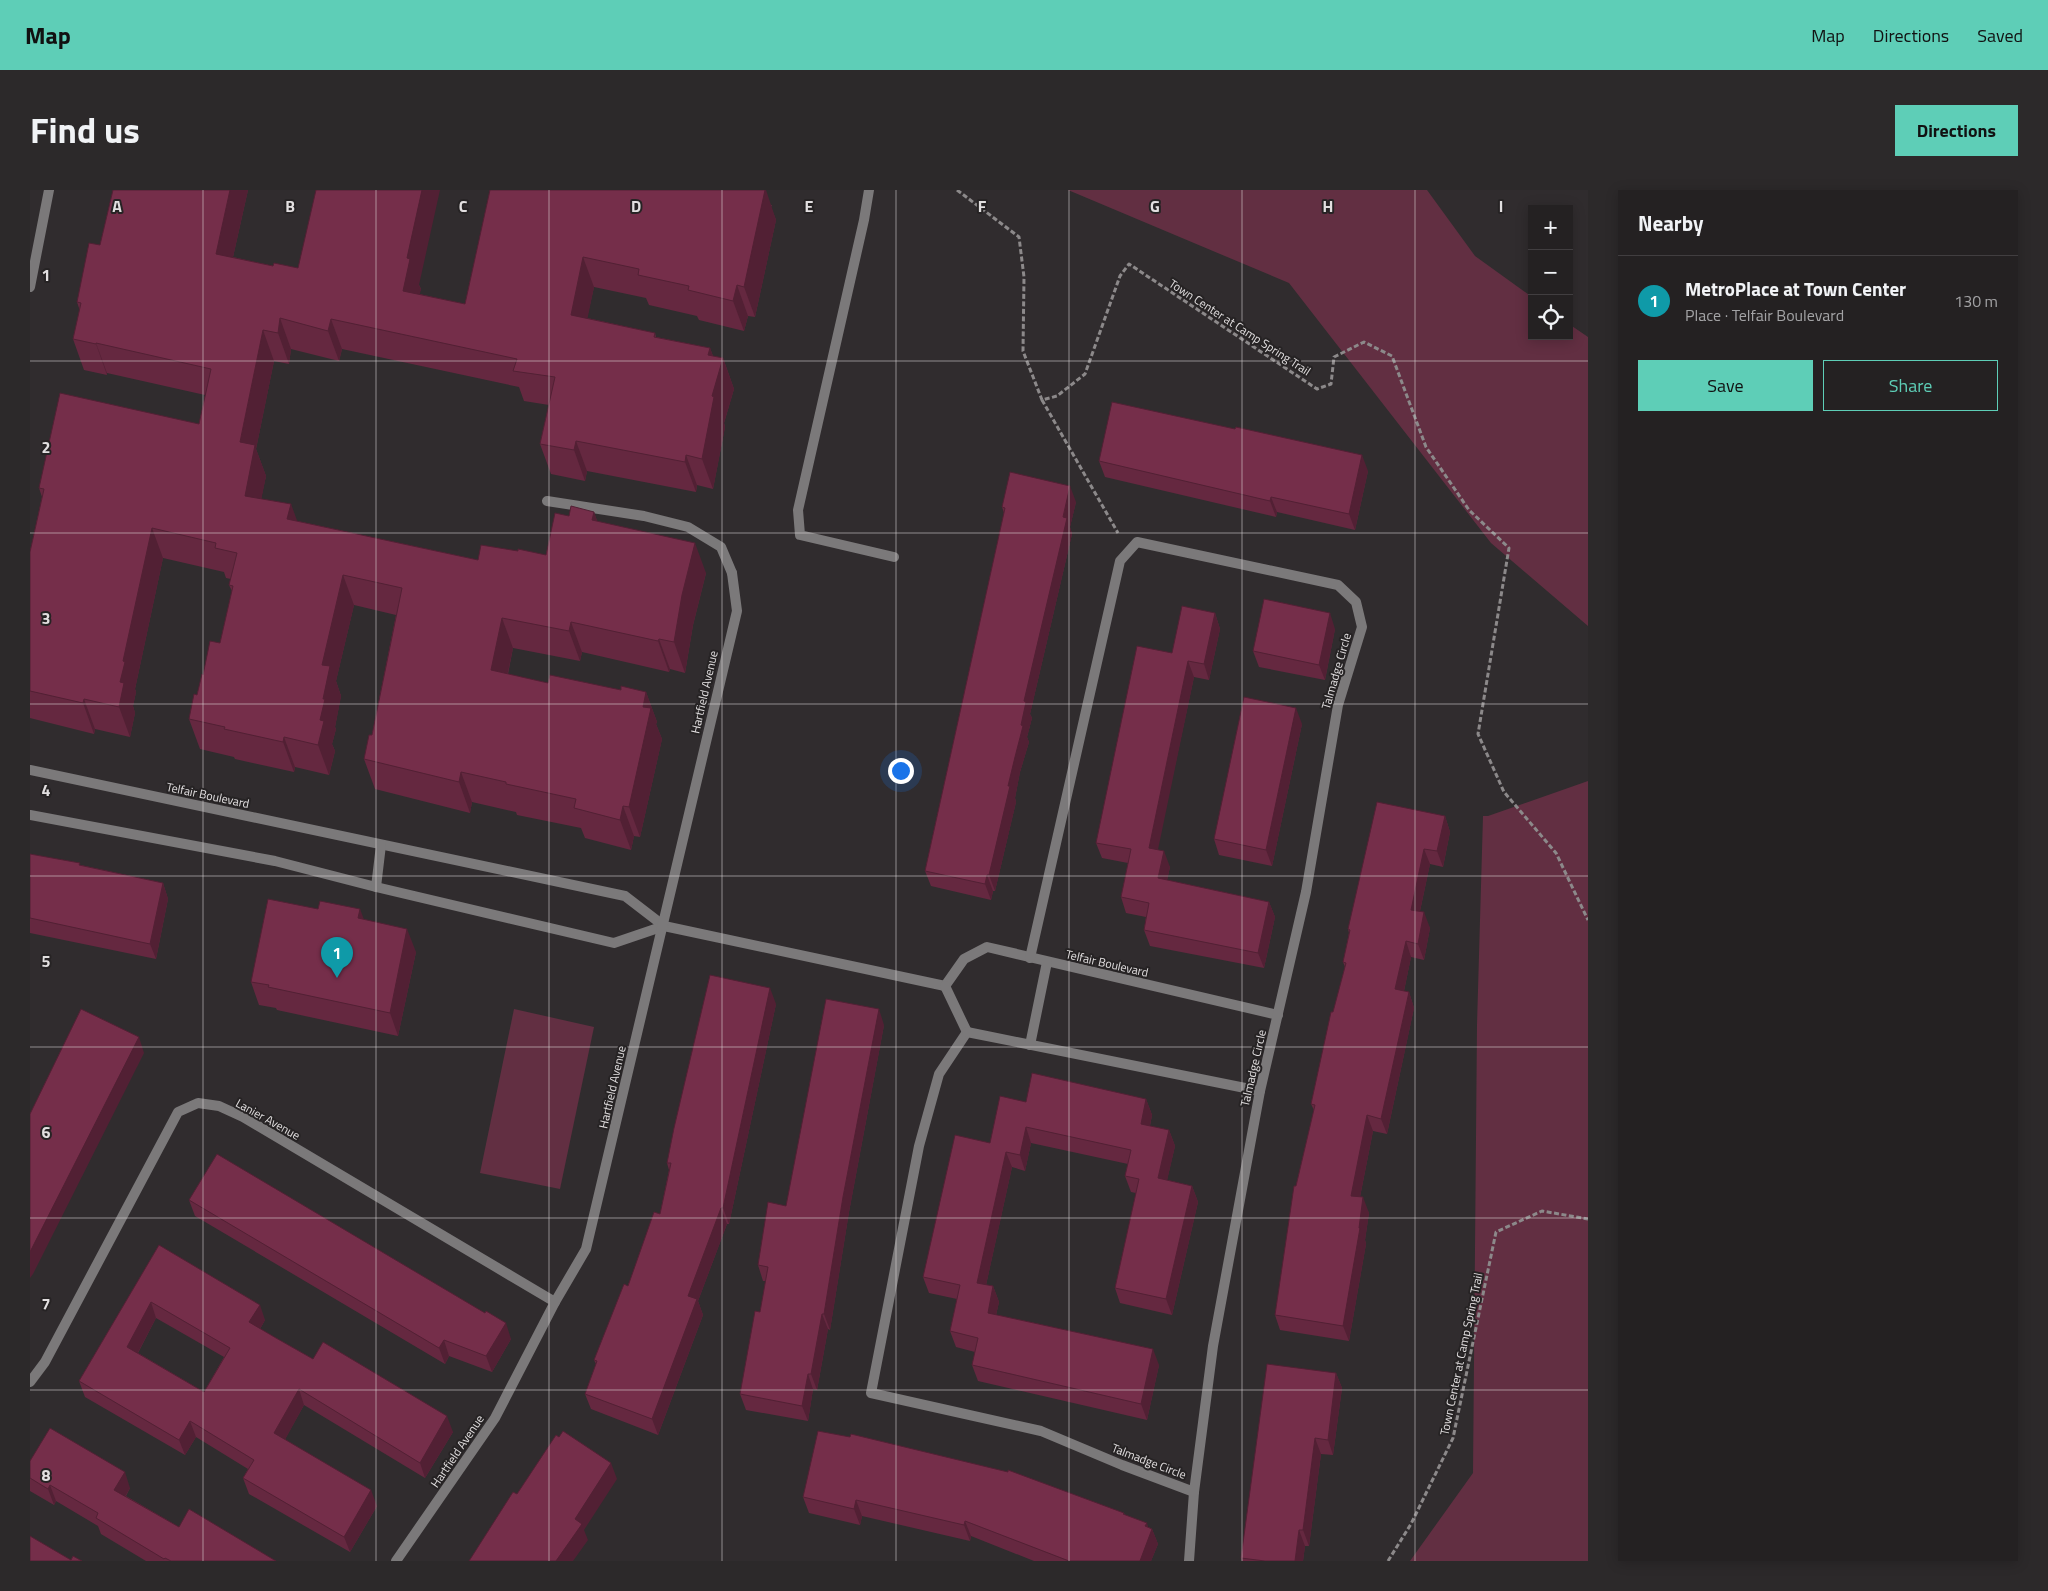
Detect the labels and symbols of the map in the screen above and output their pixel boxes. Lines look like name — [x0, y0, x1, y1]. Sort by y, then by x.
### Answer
text: A — [112, 194, 122, 218]
text: B — [285, 194, 295, 218]
text: C — [459, 194, 468, 218]
text: D — [631, 194, 641, 218]
text: E — [805, 194, 814, 218]
text: F — [978, 194, 987, 218]
text: G — [1150, 194, 1160, 218]
text: H — [1323, 194, 1333, 218]
text: I — [1499, 194, 1503, 218]
text: 1 — [42, 263, 50, 287]
street label: Town Center at Camp Spring Trail — [1165, 274, 1315, 380]
text: 2 — [42, 435, 50, 459]
text: 3 — [42, 606, 50, 630]
street label: Talmadge Circle — [1316, 631, 1356, 711]
street label: Hartfield Avenue — [685, 649, 723, 735]
your location — [888, 758, 914, 784]
street label: Telfair Boulevard — [165, 777, 251, 813]
text: 4 — [42, 778, 51, 802]
pin: 1 — [321, 937, 353, 978]
street label: Telfair Boulevard — [1064, 944, 1150, 982]
text: 5 — [42, 949, 51, 973]
street label: Talmadge Circle — [1235, 1028, 1271, 1108]
street label: Hartfield Avenue — [593, 1044, 631, 1130]
street label: Lanier Avenue — [232, 1093, 304, 1145]
text: 6 — [42, 1120, 51, 1144]
street label: Town Center at Camp Spring Trail — [1434, 1271, 1488, 1437]
text: 7 — [42, 1292, 50, 1316]
street label: Hartfield Avenue — [426, 1411, 488, 1491]
street label: Talmadge Circle — [1109, 1438, 1189, 1484]
text: 8 — [42, 1463, 51, 1487]

